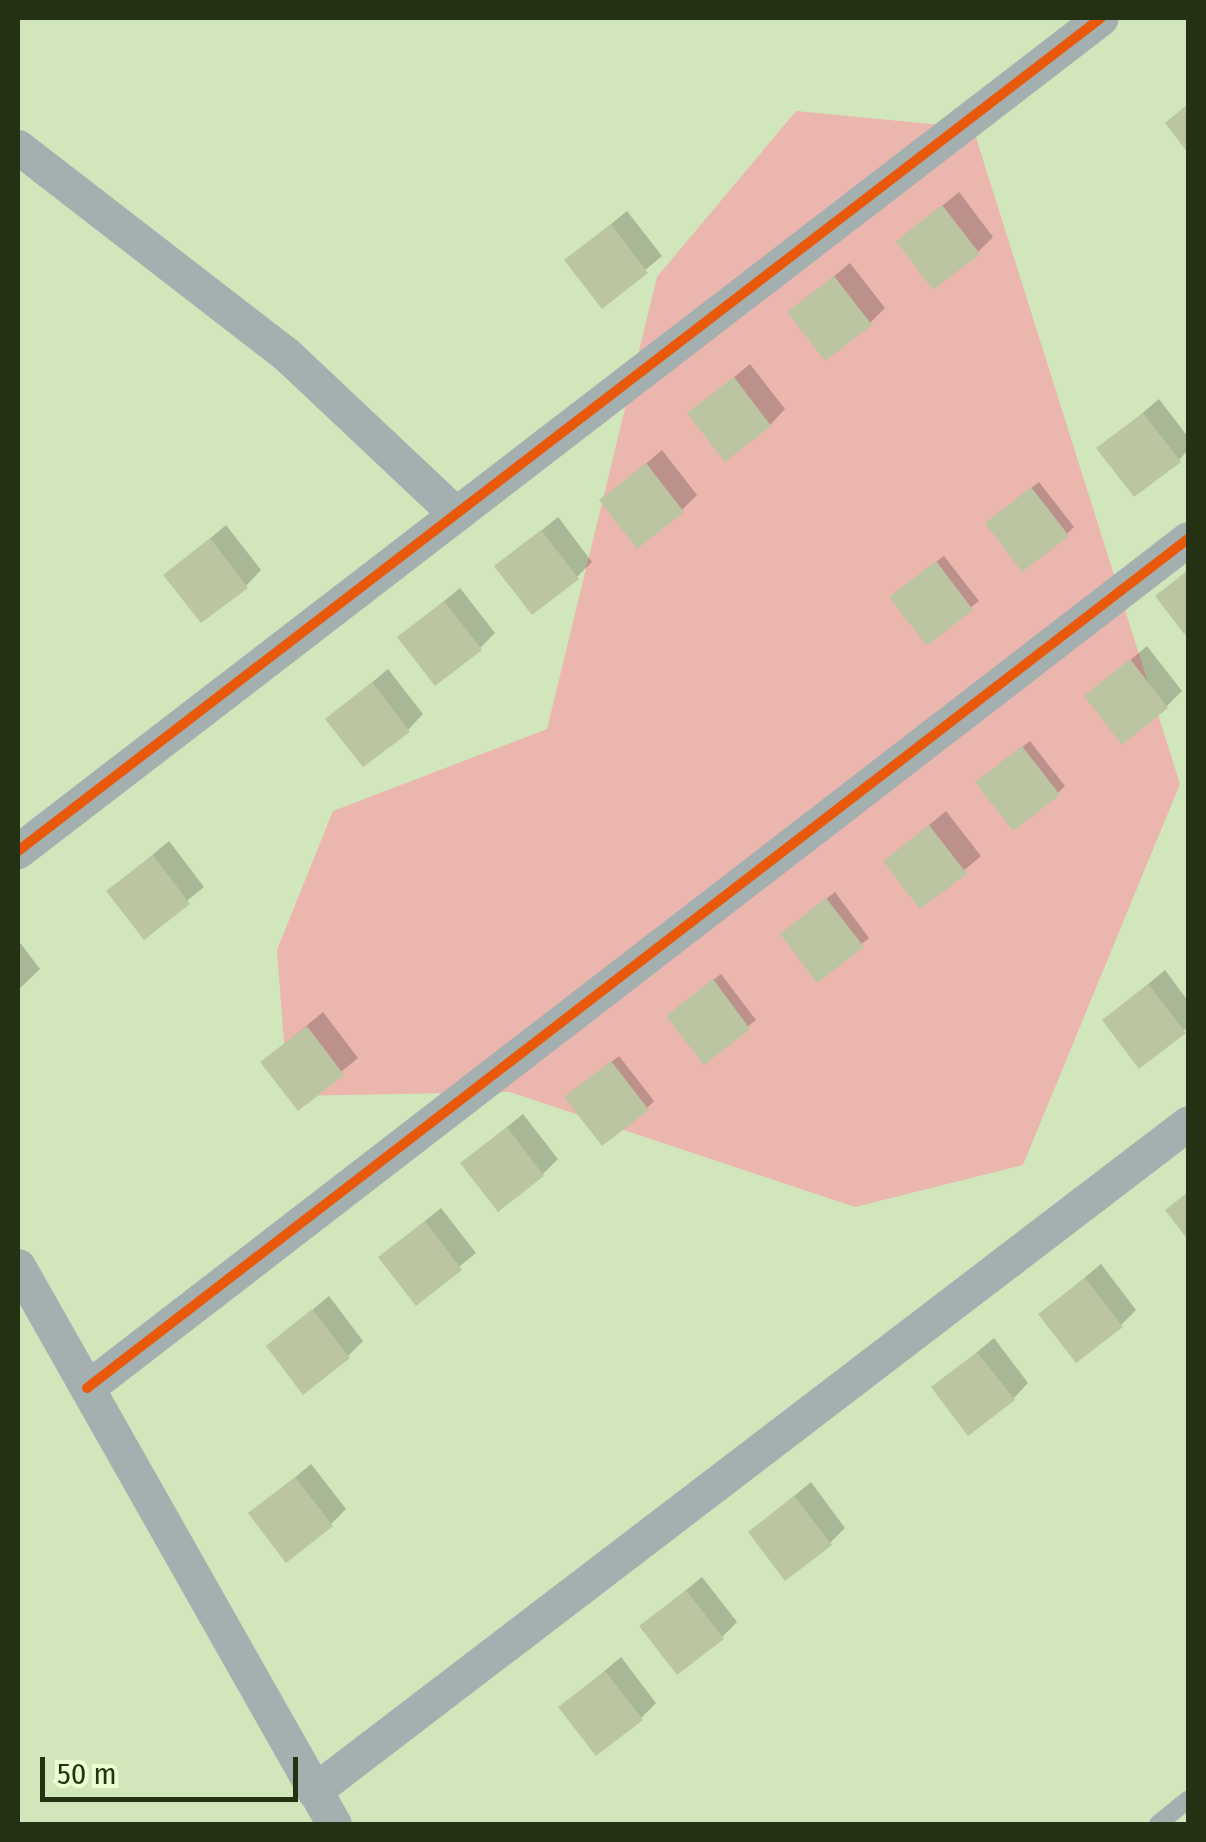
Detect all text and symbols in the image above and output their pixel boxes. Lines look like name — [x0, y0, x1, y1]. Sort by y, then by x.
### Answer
scale bar — [45, 1737, 302, 1799]
text: 50 m — [57, 1756, 117, 1792]

